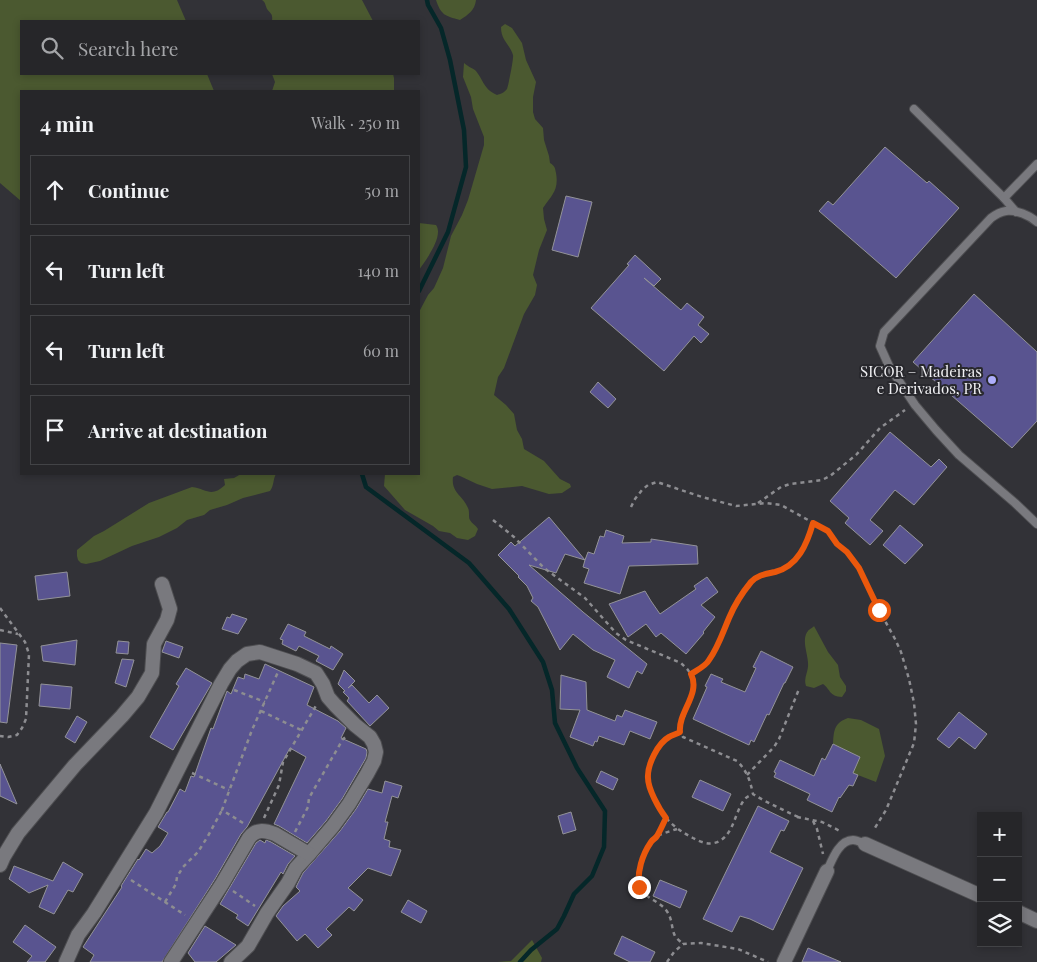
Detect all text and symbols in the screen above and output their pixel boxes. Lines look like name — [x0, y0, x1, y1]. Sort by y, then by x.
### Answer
search box — [20, 20, 420, 75]
icon: search — [38, 34, 66, 62]
text: Search here — [78, 35, 178, 61]
text: 4 min — [40, 109, 94, 137]
text: Walk · 250 m — [311, 112, 400, 133]
icon: ahead — [41, 176, 69, 204]
text: Continue — [88, 177, 169, 203]
text: 50 m — [365, 180, 399, 201]
icon: left — [41, 256, 69, 284]
text: Turn left — [88, 257, 165, 283]
text: 140 m — [357, 260, 399, 281]
icon: left — [41, 336, 69, 364]
text: Turn left — [88, 337, 165, 363]
text: 60 m — [363, 340, 399, 361]
place label: SICOR – Madeiras e Derivados, PR — [860, 361, 982, 398]
marker: SICOR – Madeiras e Derivados, PR — [986, 374, 998, 386]
icon: arrive — [41, 416, 69, 444]
text: Arrive at destination — [88, 417, 268, 443]
route start — [868, 599, 891, 622]
map controls — [977, 812, 1022, 947]
button: + — [977, 812, 1022, 857]
button: − — [977, 857, 1022, 902]
route end — [628, 876, 651, 899]
button: layers — [977, 902, 1022, 947]

